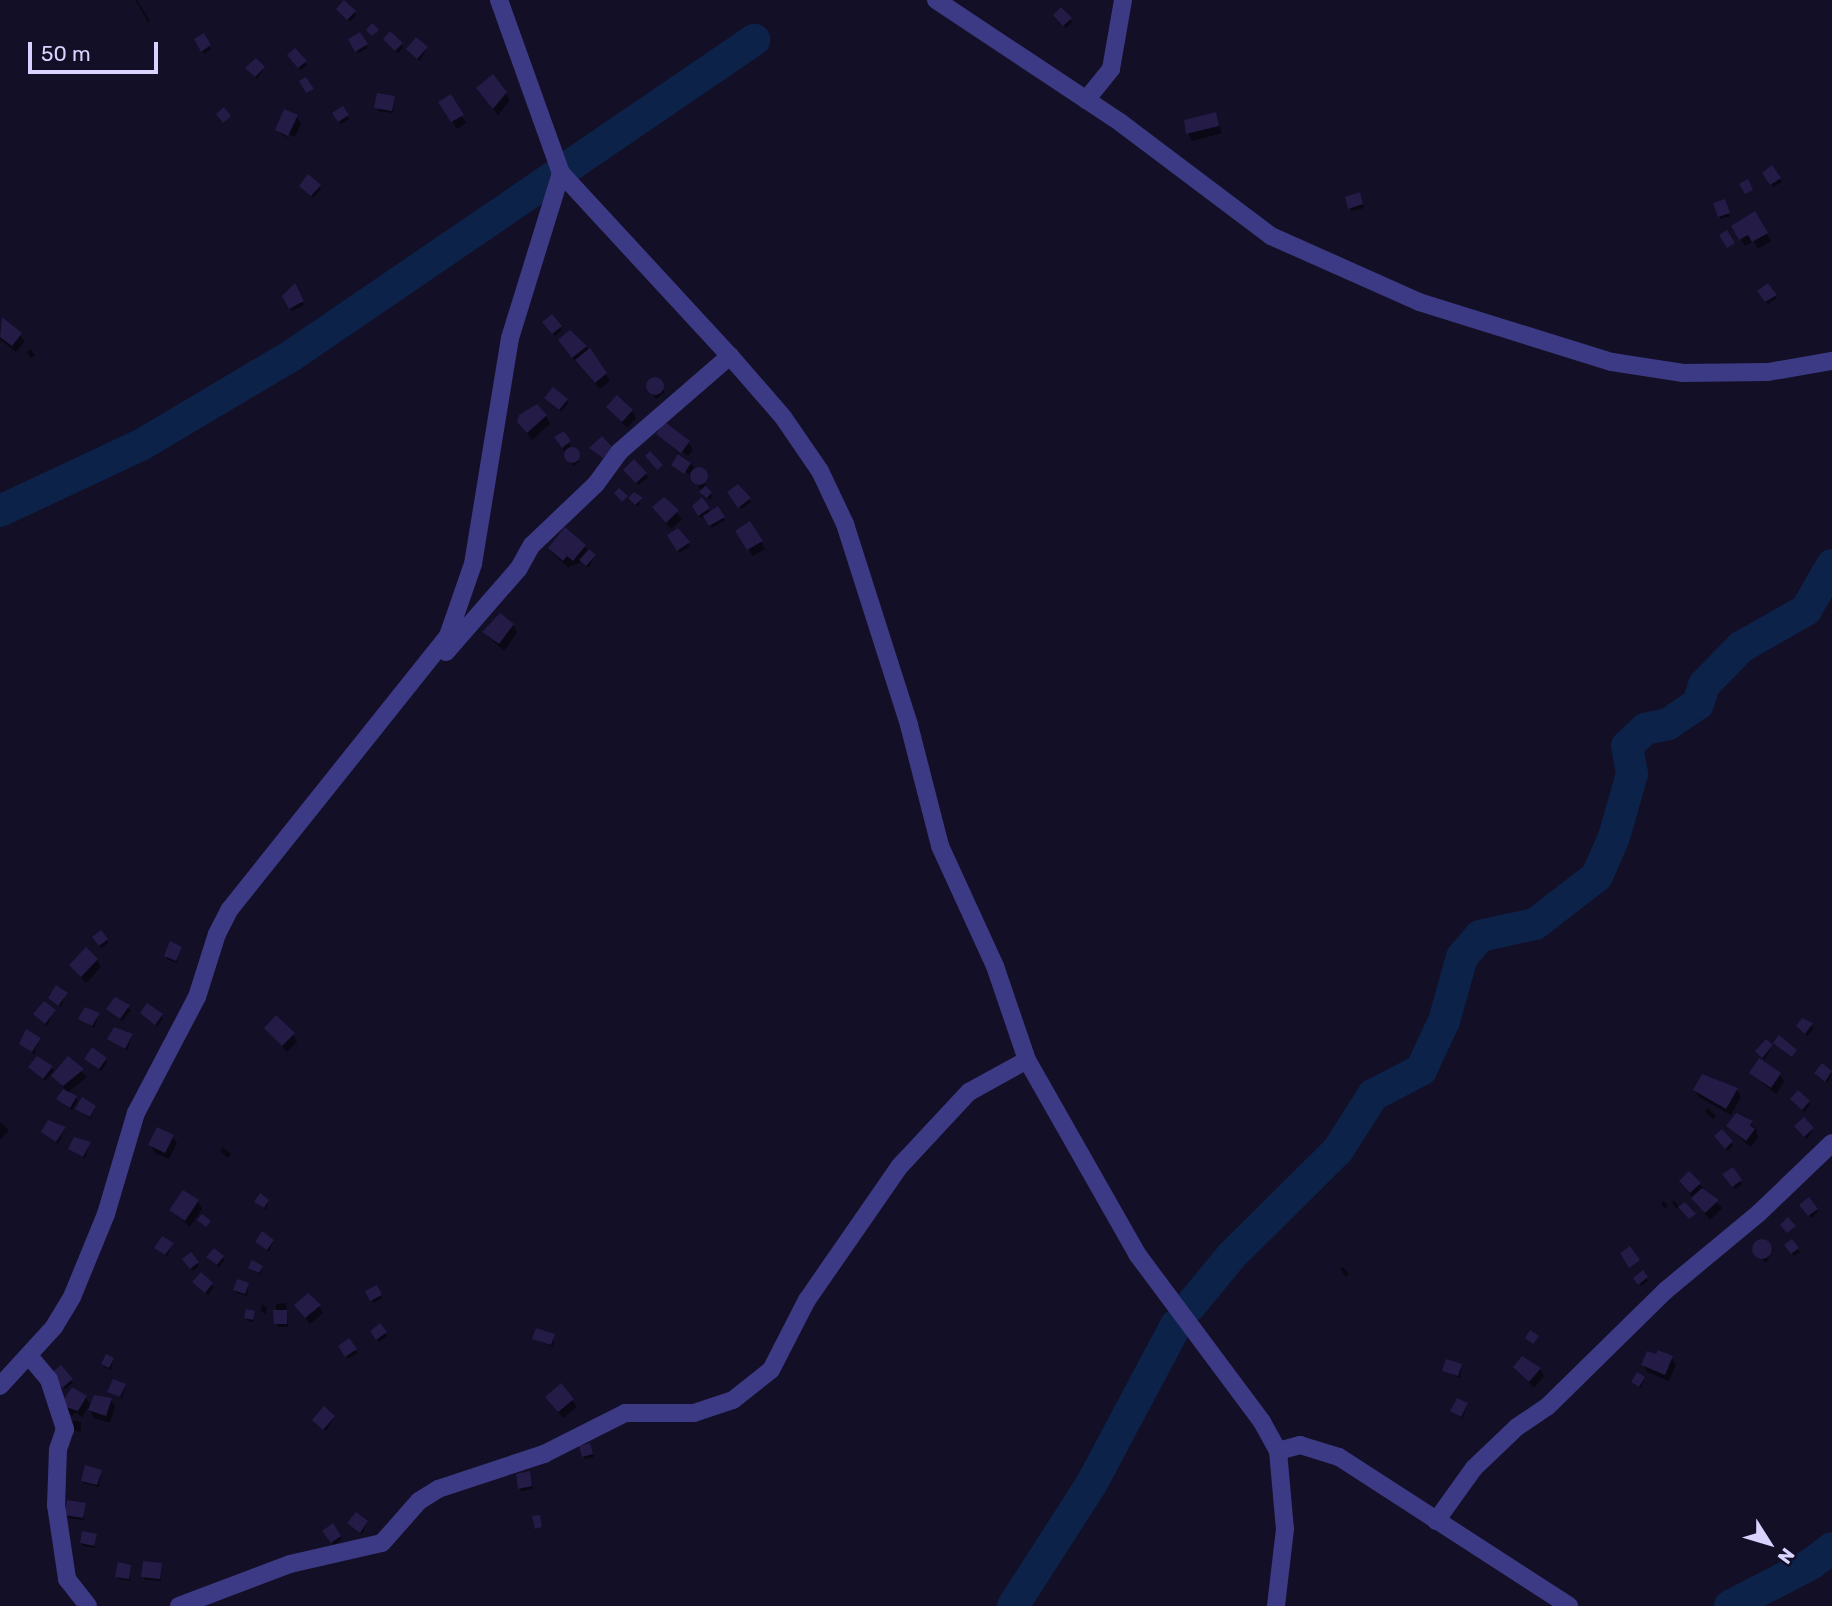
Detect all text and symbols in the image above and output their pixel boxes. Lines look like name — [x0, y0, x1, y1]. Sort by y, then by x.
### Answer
scale bar — [32, 28, 161, 72]
text: 50 m — [41, 41, 91, 66]
north arrow — [1734, 1508, 1804, 1578]
text: N — [1773, 1544, 1799, 1568]

